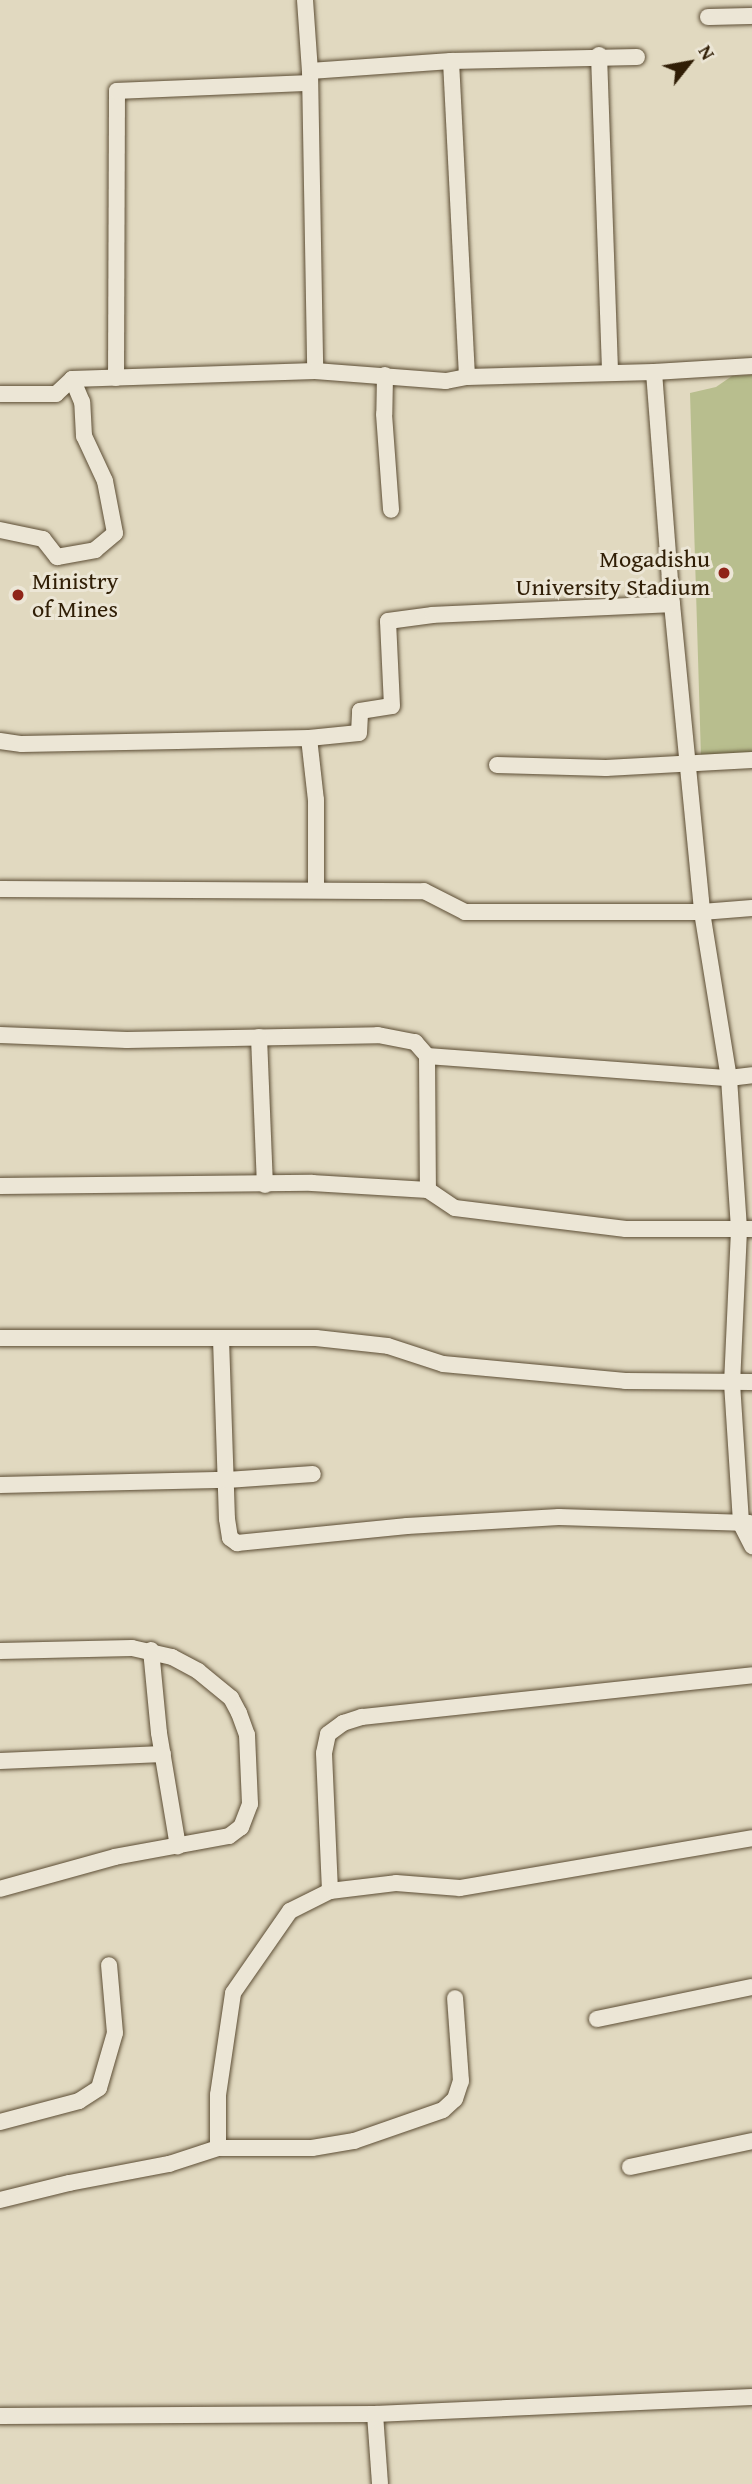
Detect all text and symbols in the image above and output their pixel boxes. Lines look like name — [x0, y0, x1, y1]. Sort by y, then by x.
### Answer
north arrow — [654, 28, 724, 98]
text: N — [692, 40, 722, 65]
place label: Mogadishu University Stadium — [516, 545, 710, 601]
marker: Mogadishu University Stadium — [716, 565, 732, 581]
place label: Ministry of Mines — [32, 567, 118, 623]
marker: Ministry of Mines — [10, 587, 26, 603]

